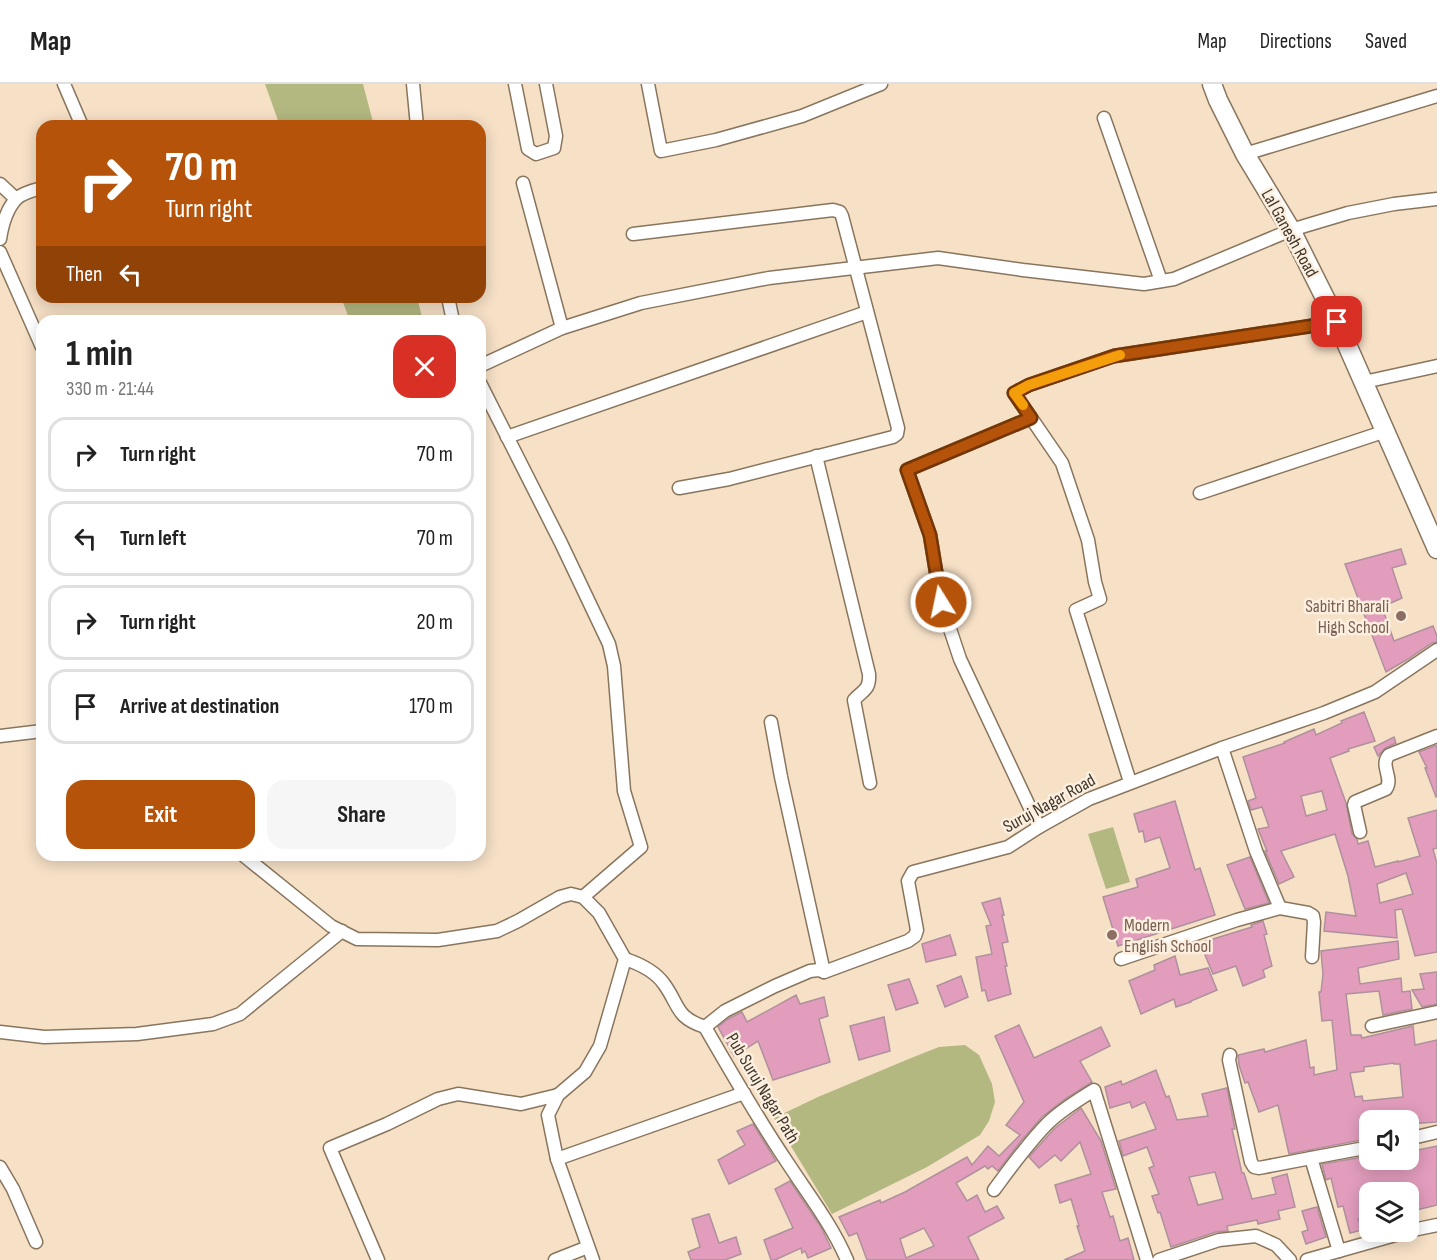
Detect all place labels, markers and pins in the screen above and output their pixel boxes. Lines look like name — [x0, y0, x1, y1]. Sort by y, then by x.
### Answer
pin — [1311, 296, 1362, 347]
place label: Sabitri Bharali High School — [1305, 596, 1389, 638]
marker: Sabitri Bharali High School — [1394, 609, 1408, 623]
place label: Modern English School — [1124, 915, 1211, 957]
marker: Modern English School — [1105, 928, 1119, 942]

